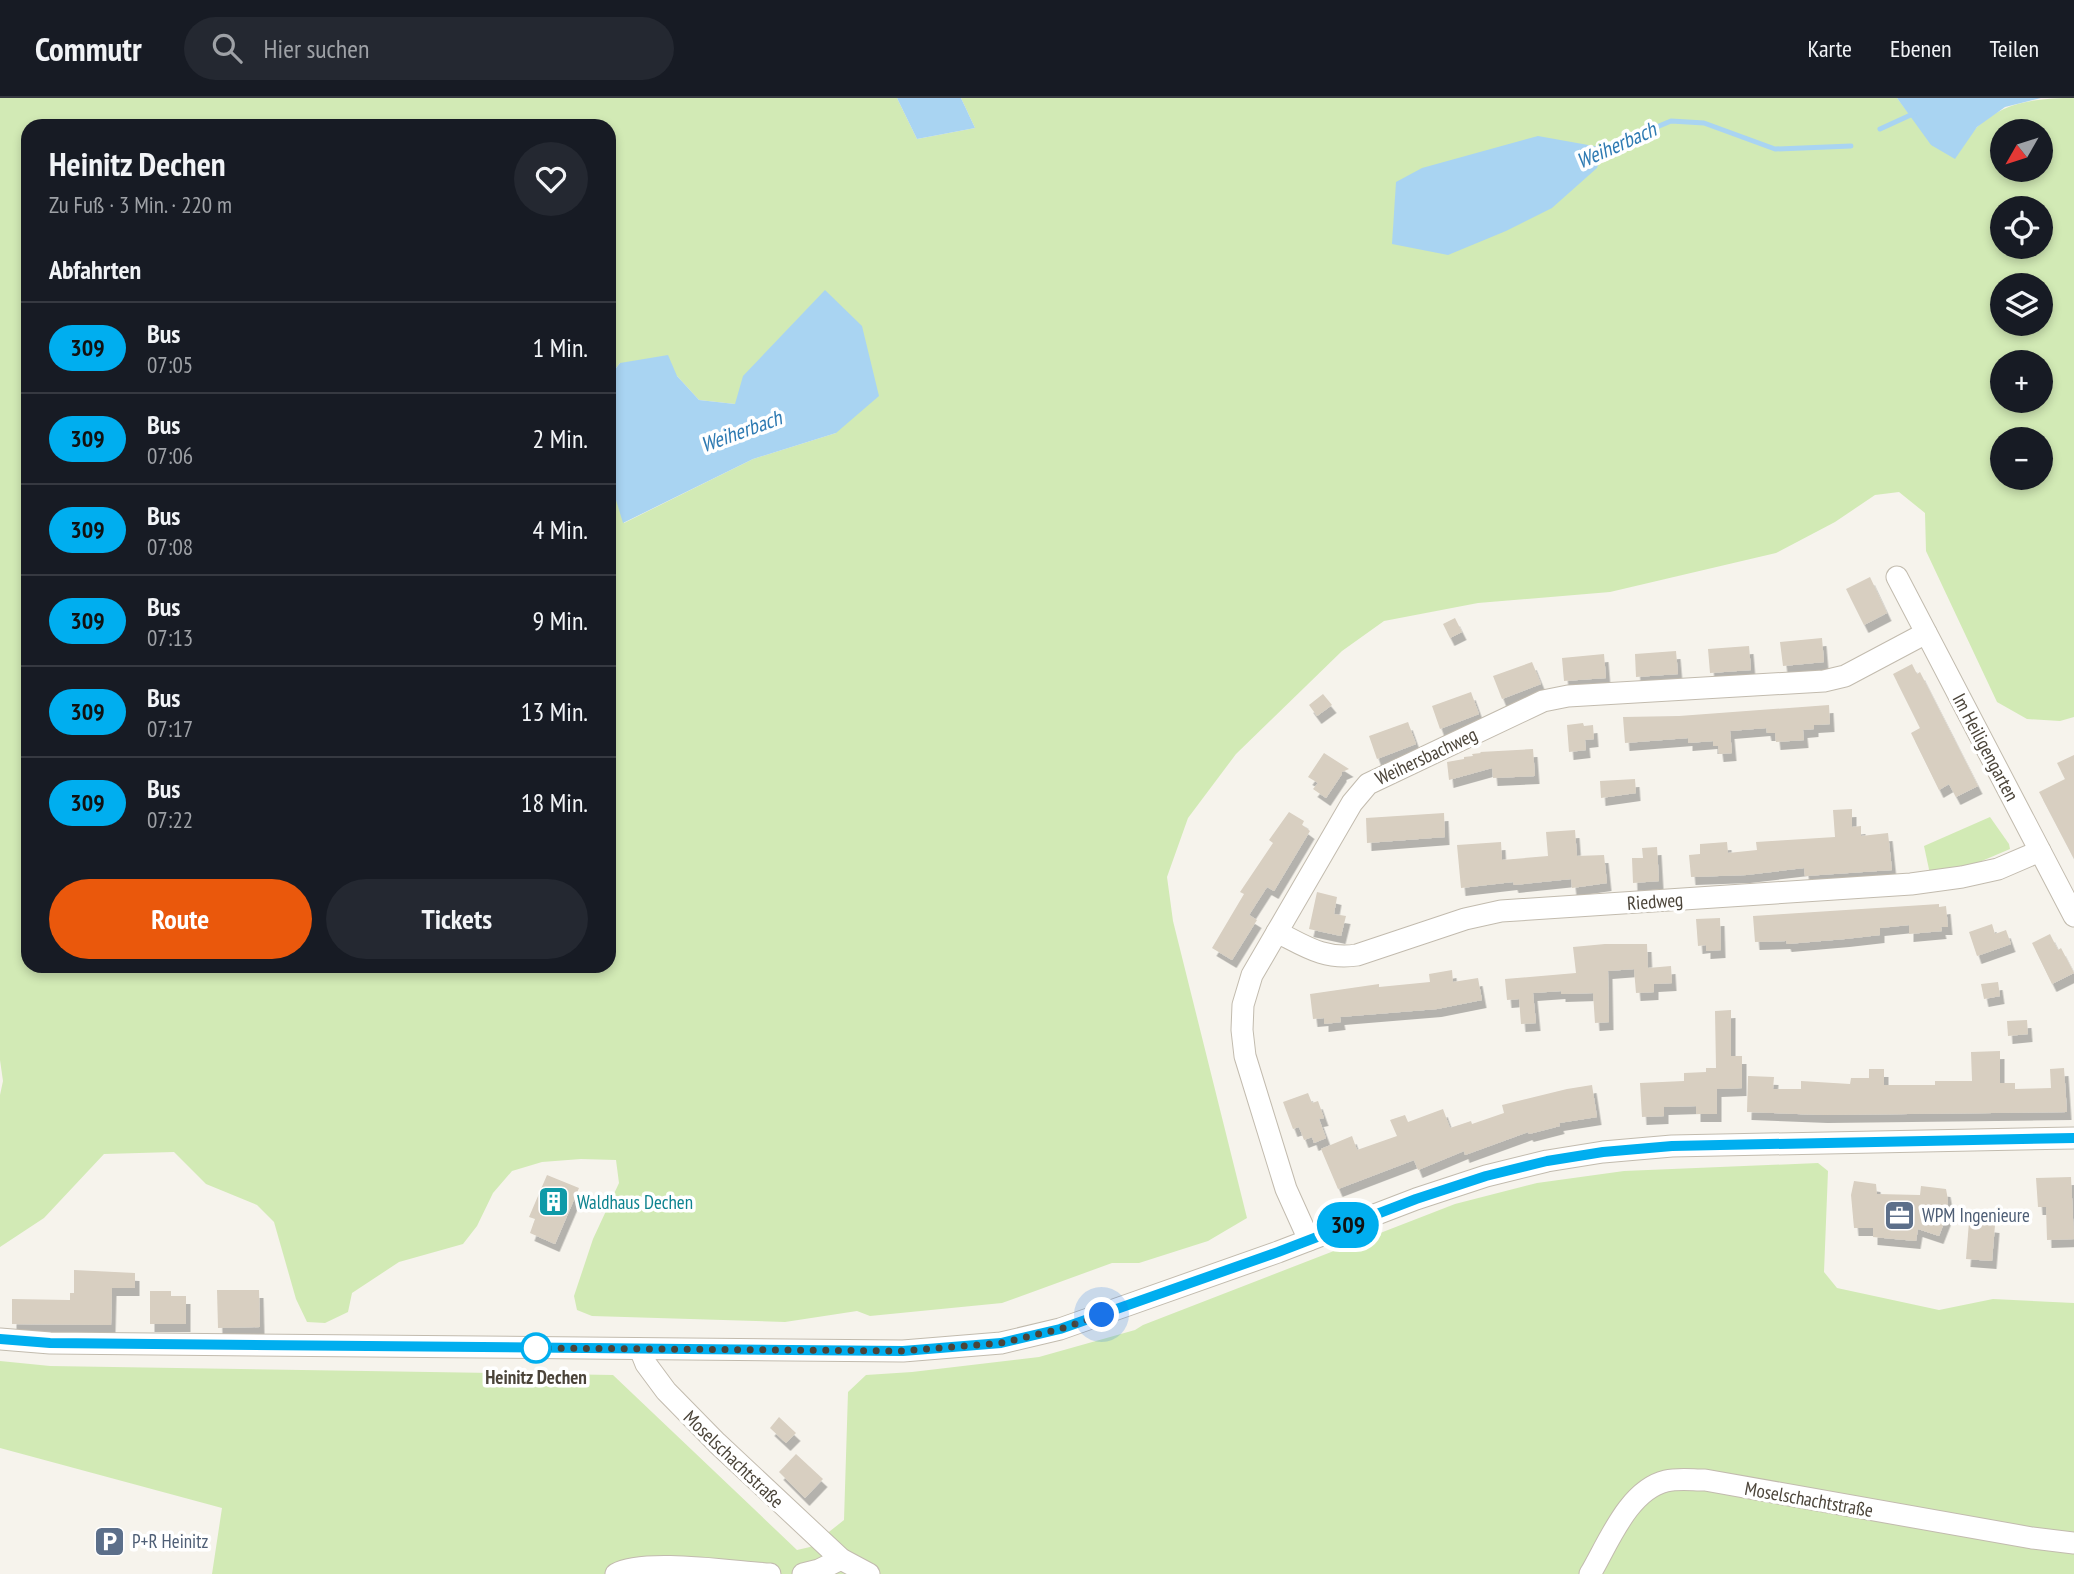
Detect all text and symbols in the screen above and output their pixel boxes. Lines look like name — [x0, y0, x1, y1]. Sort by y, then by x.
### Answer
search box — [184, 17, 674, 80]
text: Commutr — [35, 27, 142, 70]
icon: search — [208, 29, 246, 67]
text: Hier suchen — [264, 32, 369, 65]
text: Karte — [1808, 33, 1852, 64]
text: Ebenen — [1890, 33, 1952, 64]
text: Teilen — [1990, 33, 2039, 64]
water label: Weiherbach — [1572, 115, 1662, 175]
north arrow — [1990, 119, 2053, 182]
map controls — [1990, 119, 2053, 490]
text: Heinitz Dechen — [49, 142, 226, 185]
button: heart — [514, 142, 588, 216]
text: Zu Fuß · 3 Min. · 220 m — [49, 190, 232, 219]
button: locate — [1990, 196, 2053, 259]
text: Abfahrten — [49, 253, 141, 286]
button: layers — [1990, 273, 2053, 336]
text: Bus — [147, 317, 180, 350]
text: 1 Min. — [533, 331, 588, 364]
text: 309 — [70, 332, 105, 363]
text: 07:05 — [147, 350, 193, 379]
button: + — [1990, 350, 2053, 413]
water label: Weiherbach — [697, 403, 787, 458]
text: Bus — [147, 408, 180, 441]
text: 2 Min. — [533, 422, 588, 455]
text: 309 — [70, 423, 105, 454]
button: − — [1990, 427, 2053, 490]
text: 07:06 — [147, 441, 193, 470]
text: Bus — [147, 499, 180, 532]
text: 4 Min. — [533, 513, 588, 546]
text: 309 — [70, 514, 105, 545]
text: 07:08 — [147, 532, 193, 561]
text: Bus — [147, 590, 180, 623]
text: 9 Min. — [533, 604, 588, 637]
text: 309 — [70, 605, 105, 636]
text: 07:13 — [147, 623, 193, 652]
text: Bus — [147, 681, 180, 714]
street label: Im Heiligengarten — [1948, 689, 2024, 805]
text: 13 Min. — [521, 695, 588, 728]
text: 309 — [70, 696, 105, 727]
text: 07:17 — [147, 714, 193, 743]
street label: Weihersbachweg — [1371, 722, 1481, 790]
text: Bus — [147, 772, 180, 805]
text: 18 Min. — [521, 786, 588, 819]
text: 309 — [70, 787, 105, 818]
text: 07:22 — [147, 805, 193, 834]
button: Route — [49, 879, 312, 959]
button: Tickets — [326, 879, 588, 959]
street label: Riedweg — [1626, 887, 1684, 915]
building icon: Waldhaus Dechen — [537, 1185, 571, 1219]
place label: Waldhaus Dechen — [577, 1190, 693, 1214]
office icon: WPM Ingenieure — [1882, 1198, 1916, 1232]
line badge: 309 — [1308, 1202, 1388, 1248]
place label: WPM Ingenieure — [1922, 1203, 2030, 1227]
text: 309 — [1331, 1209, 1365, 1240]
your location — [1084, 1297, 1119, 1332]
marker: Heinitz Dechen — [521, 1333, 551, 1363]
place label: Heinitz Dechen — [485, 1365, 587, 1389]
street label: Moselschachtstraße — [679, 1405, 789, 1513]
street label: Moselschachtstraße — [1743, 1476, 1875, 1522]
parking icon: P+R Heinitz — [92, 1524, 126, 1558]
place label: P+R Heinitz — [132, 1529, 208, 1553]

